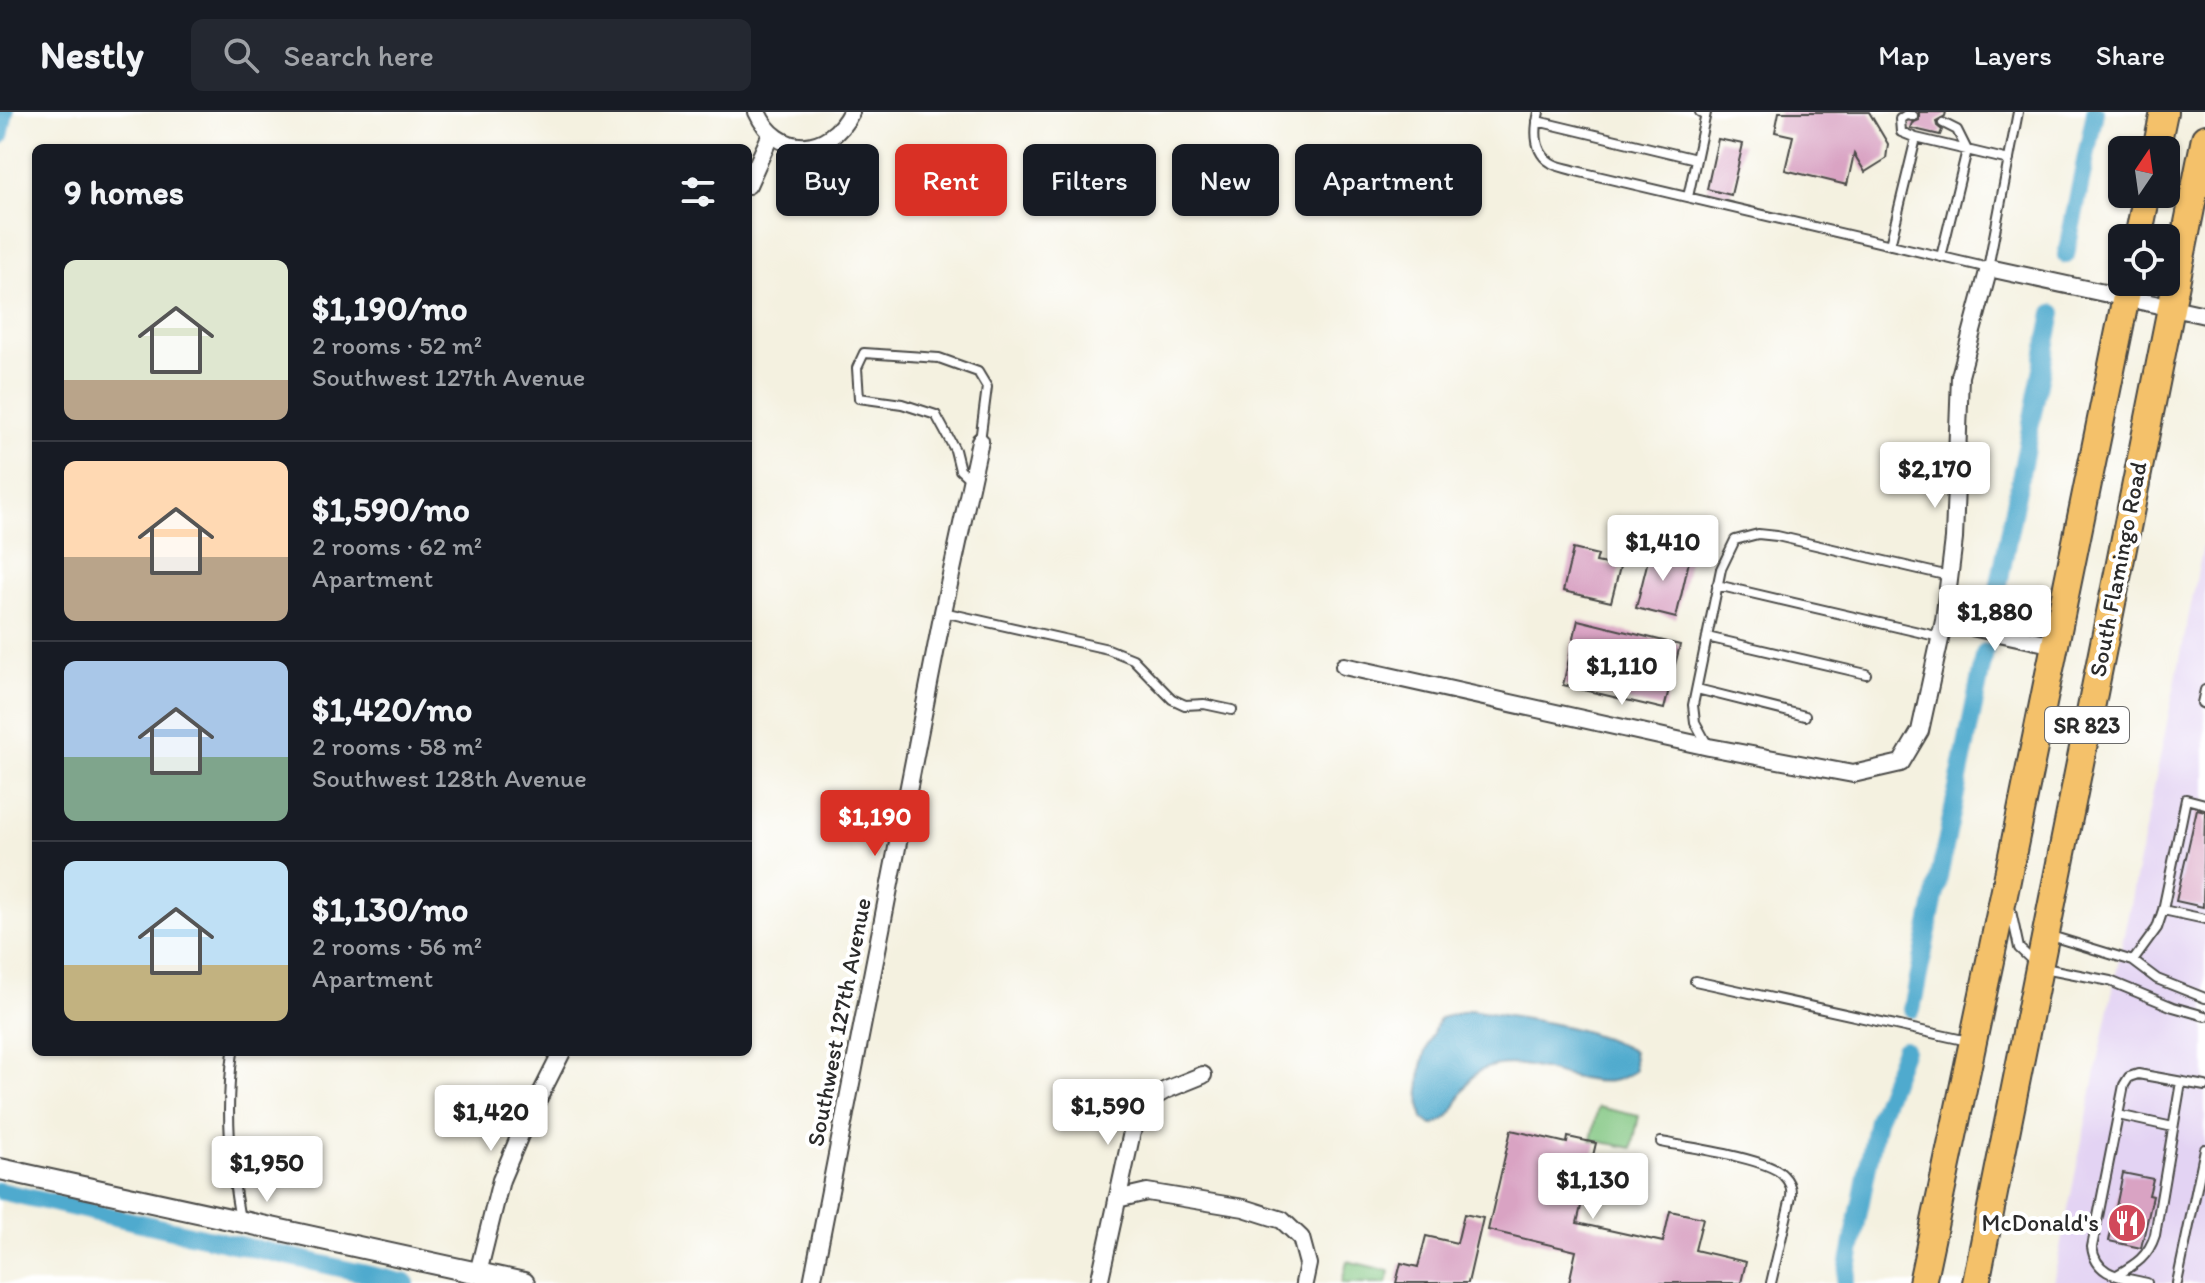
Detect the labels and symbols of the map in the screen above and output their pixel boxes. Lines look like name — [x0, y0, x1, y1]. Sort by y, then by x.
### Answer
north arrow — [2108, 136, 2180, 208]
pin: $2,170 — [1870, 442, 2000, 510]
street label: South Flamingo Road — [2082, 459, 2153, 679]
pin: $1,410 — [1598, 515, 1728, 583]
pin: $1,880 — [1930, 585, 2060, 653]
pin: $1,110 — [1557, 639, 1687, 707]
road number: SR 823 — [2045, 707, 2129, 743]
pin: $1,190 — [810, 790, 940, 858]
street label: Southwest 127th Avenue — [800, 895, 877, 1149]
pin: $1,590 — [1043, 1079, 1173, 1147]
pin: $1,420 — [426, 1085, 556, 1153]
pin: $1,950 — [202, 1136, 332, 1204]
pin: $1,130 — [1528, 1153, 1658, 1221]
restaurant icon: McDonald's — [2106, 1202, 2148, 1244]
place label: McDonald's — [1982, 1208, 2099, 1237]

